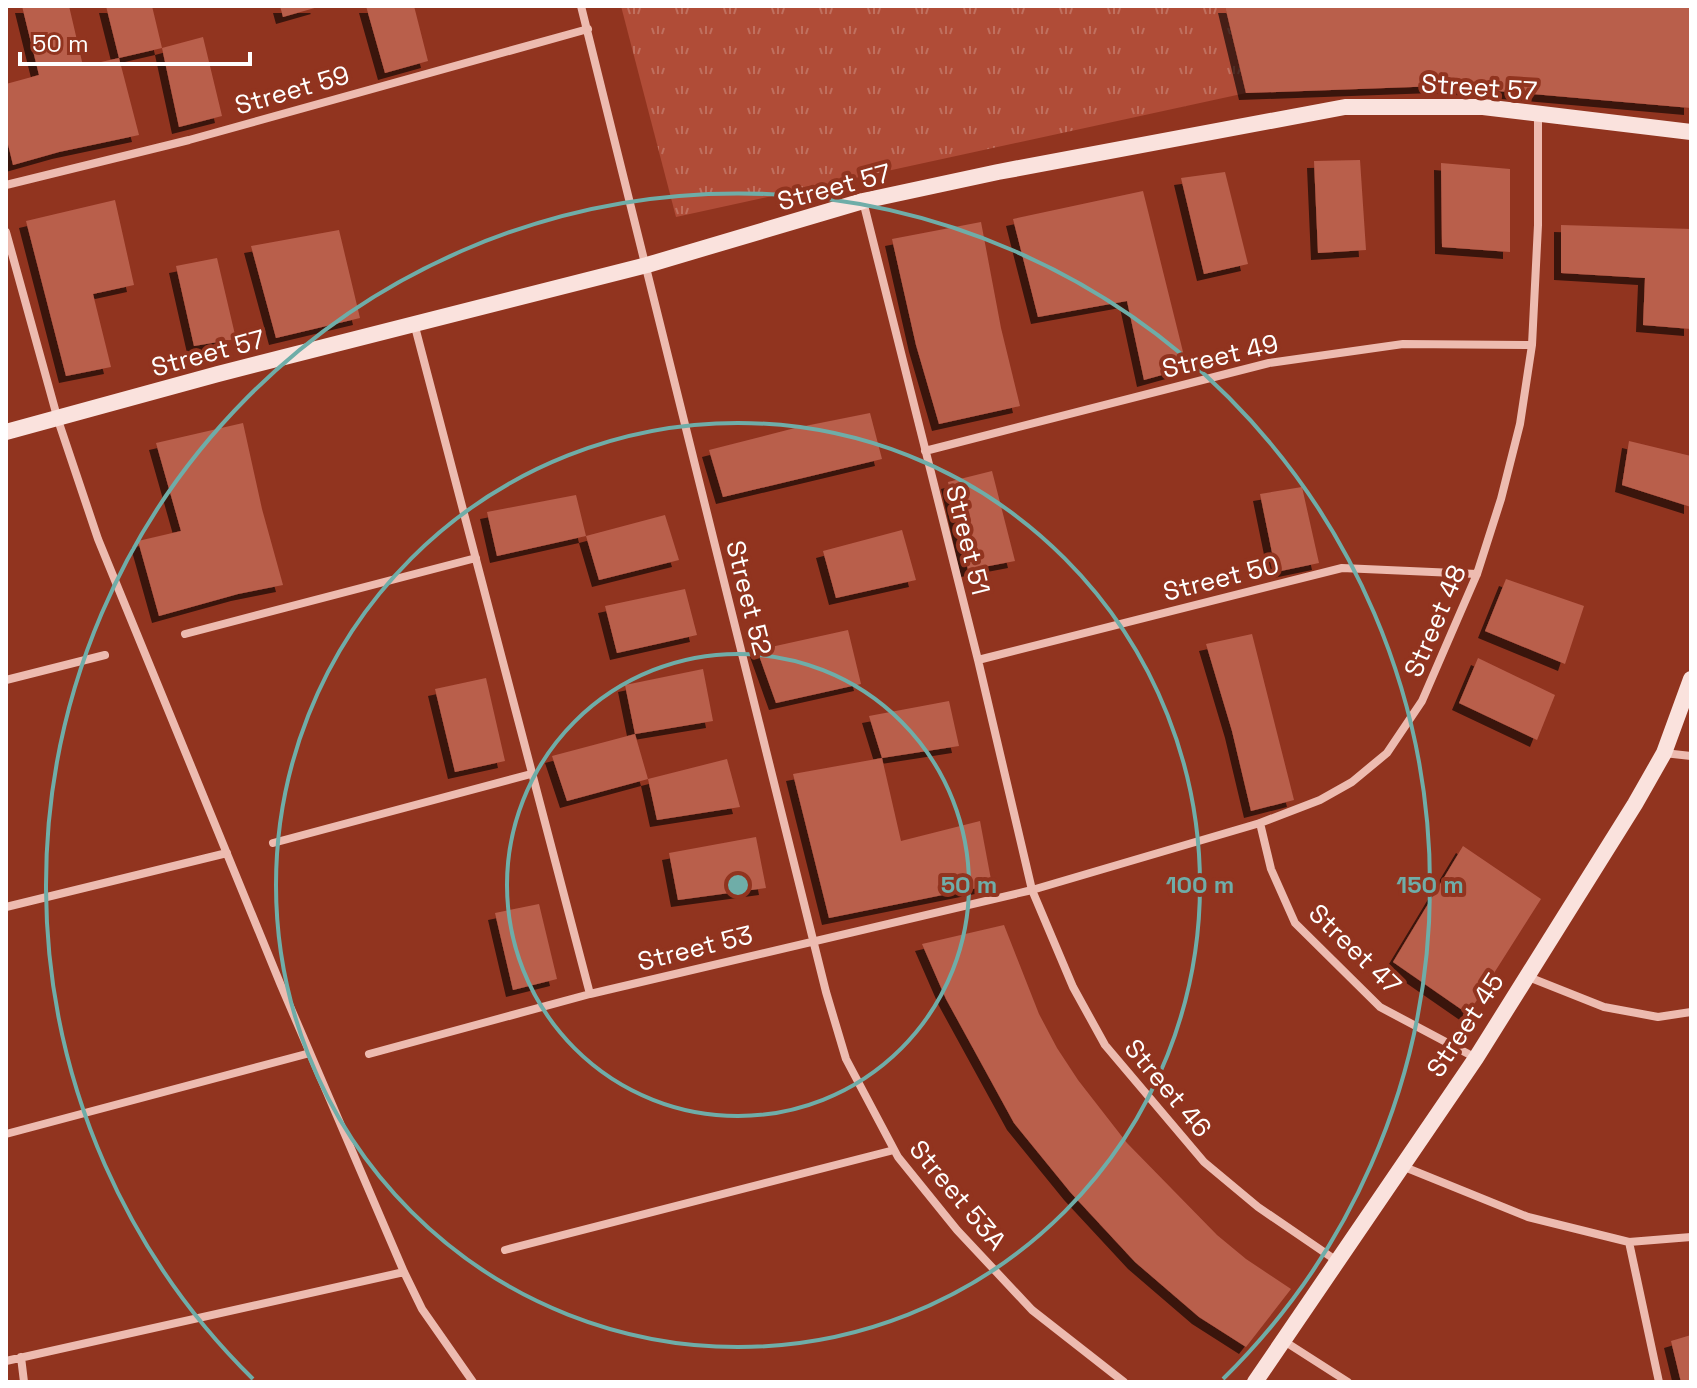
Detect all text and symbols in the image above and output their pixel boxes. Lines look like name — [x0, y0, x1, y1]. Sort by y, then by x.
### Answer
scale bar — [20, 16, 250, 66]
text: 50 m — [32, 28, 89, 59]
street label: Street 59 — [231, 57, 353, 123]
street label: Street 57 — [1420, 66, 1538, 108]
street label: Street 57 — [774, 156, 894, 218]
street label: Street 57 — [148, 322, 268, 384]
street label: Street 49 — [1159, 326, 1281, 386]
street label: Street 51 — [938, 481, 998, 599]
street label: Street 52 — [718, 537, 780, 659]
street label: Street 50 — [1159, 547, 1283, 609]
street label: Street 48 — [1396, 560, 1474, 682]
text: 50 m — [941, 869, 997, 900]
text: 100 m — [1166, 869, 1234, 900]
text: 150 m — [1396, 869, 1464, 900]
centre of rings — [724, 871, 752, 899]
street label: Street 47 — [1301, 896, 1409, 1002]
street label: Street 53 — [634, 917, 756, 979]
street label: Street 45 — [1419, 966, 1511, 1084]
street label: Street 46 — [1117, 1032, 1219, 1144]
street label: Street 53A — [902, 1133, 1014, 1257]

